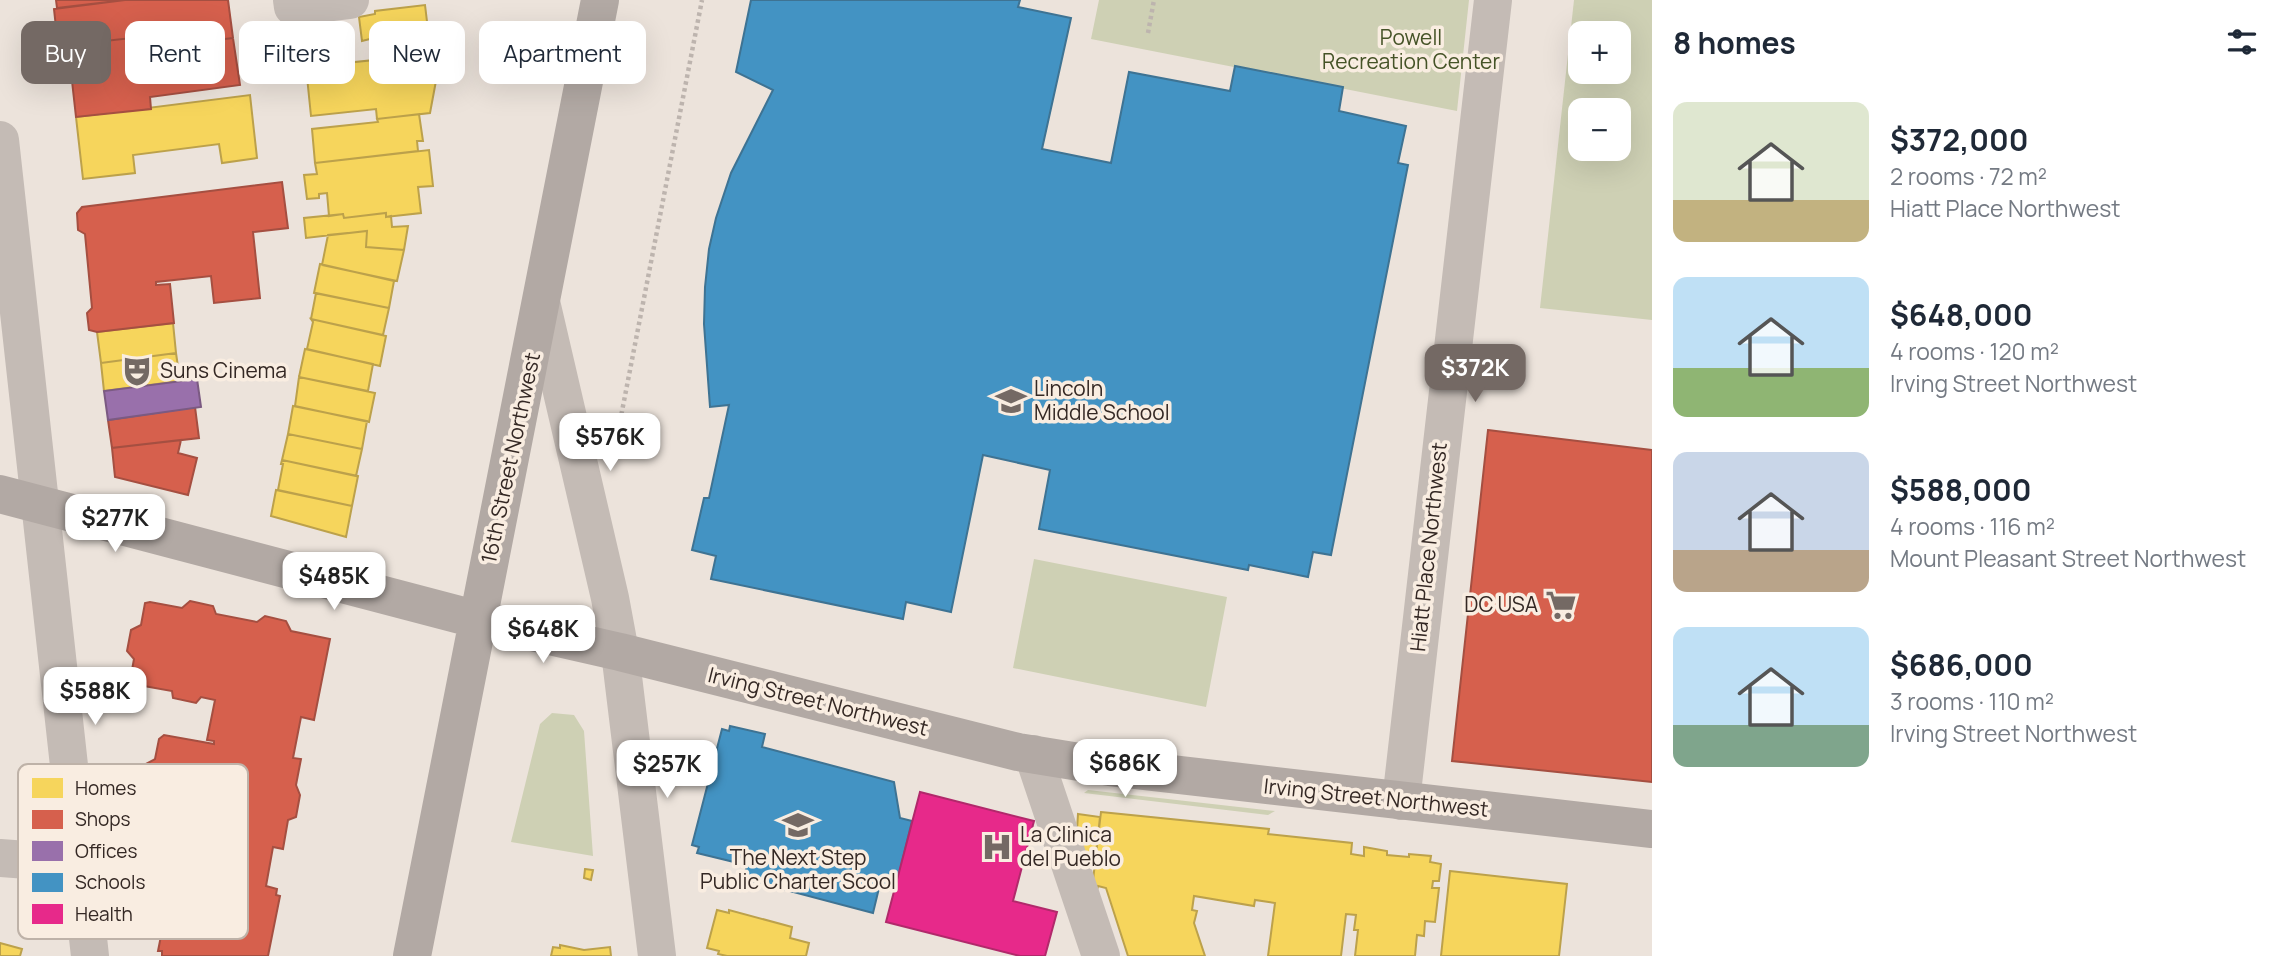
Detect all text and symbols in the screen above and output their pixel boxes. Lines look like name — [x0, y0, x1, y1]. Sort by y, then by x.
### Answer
chip: Buy — [21, 21, 111, 84]
chip: Rent — [125, 21, 225, 84]
chip: Filters — [239, 21, 355, 84]
chip: New — [369, 21, 465, 84]
chip: Apartment — [479, 21, 646, 84]
map controls — [1568, 21, 1631, 161]
button: + — [1568, 21, 1631, 84]
text: 8 homes — [1673, 22, 1796, 63]
park label: Powell Recreation Center — [1322, 23, 1500, 75]
icon: filters — [2223, 23, 2261, 61]
button: − — [1568, 98, 1631, 161]
text: $372,000 — [1890, 119, 2028, 160]
icon: home — [1729, 130, 1813, 214]
text: 2 rooms · 72 m² — [1890, 160, 2047, 192]
text: Hiatt Place Northwest — [1890, 192, 2120, 224]
text: $648,000 — [1890, 294, 2032, 335]
icon: home — [1729, 305, 1813, 389]
text: 4 rooms · 120 m² — [1890, 335, 2059, 367]
pin: $372K — [1426, 344, 1524, 404]
street label: 16th Street Northwest — [474, 350, 546, 566]
text: $372K — [1441, 351, 1509, 383]
theatre icon: Suns Cinema — [120, 354, 154, 388]
place label: Suns Cinema — [160, 356, 287, 384]
text: Irving Street Northwest — [1890, 367, 2137, 399]
place label: Lincoln Middle School — [1034, 374, 1170, 426]
school or university icon: Lincoln Middle School — [994, 384, 1028, 418]
pin: $576K — [561, 414, 659, 473]
text: $576K — [575, 420, 645, 452]
street label: Hiatt Place Northwest — [1403, 441, 1453, 653]
text: $588,000 — [1890, 469, 2032, 510]
icon: home — [1729, 480, 1813, 564]
pin: $277K — [66, 494, 164, 554]
text: $277K — [81, 501, 149, 533]
text: 4 rooms · 116 m² — [1890, 510, 2055, 542]
text: Mount Pleasant Street Northwest — [1890, 542, 2246, 574]
pin: $485K — [285, 552, 383, 612]
text: $485K — [299, 559, 369, 591]
supermarket icon: DC USA — [1544, 588, 1578, 622]
place label: DC USA — [1464, 590, 1538, 618]
pin: $648K — [494, 606, 592, 665]
text: $648K — [507, 612, 579, 644]
text: $686,000 — [1890, 644, 2033, 685]
icon: home — [1729, 655, 1813, 739]
street label: Irving Street Northwest — [705, 660, 931, 742]
pin: $588K — [46, 668, 144, 727]
text: $588K — [60, 674, 130, 706]
text: 3 rooms · 110 m² — [1890, 685, 2054, 717]
text: Irving Street Northwest — [1890, 717, 2137, 749]
pin: $257K — [618, 740, 716, 800]
pin: $686K — [1076, 740, 1174, 799]
text: $686K — [1089, 746, 1161, 778]
text: $257K — [633, 747, 701, 779]
legend — [18, 764, 248, 939]
street label: Irving Street Northwest — [1262, 771, 1490, 823]
text: Homes — [75, 775, 136, 801]
text: Shops — [75, 806, 130, 832]
school or university icon: The Next Step Public Charter Scool — [781, 808, 815, 842]
place label: La Clinica del Pueblo — [1020, 820, 1121, 872]
hospital icon: La Clinica del Pueblo — [980, 830, 1014, 864]
text: Offices — [75, 838, 137, 864]
place label: The Next Step Public Charter Scool — [700, 843, 896, 895]
text: Schools — [75, 869, 145, 895]
text: Health — [75, 901, 133, 927]

